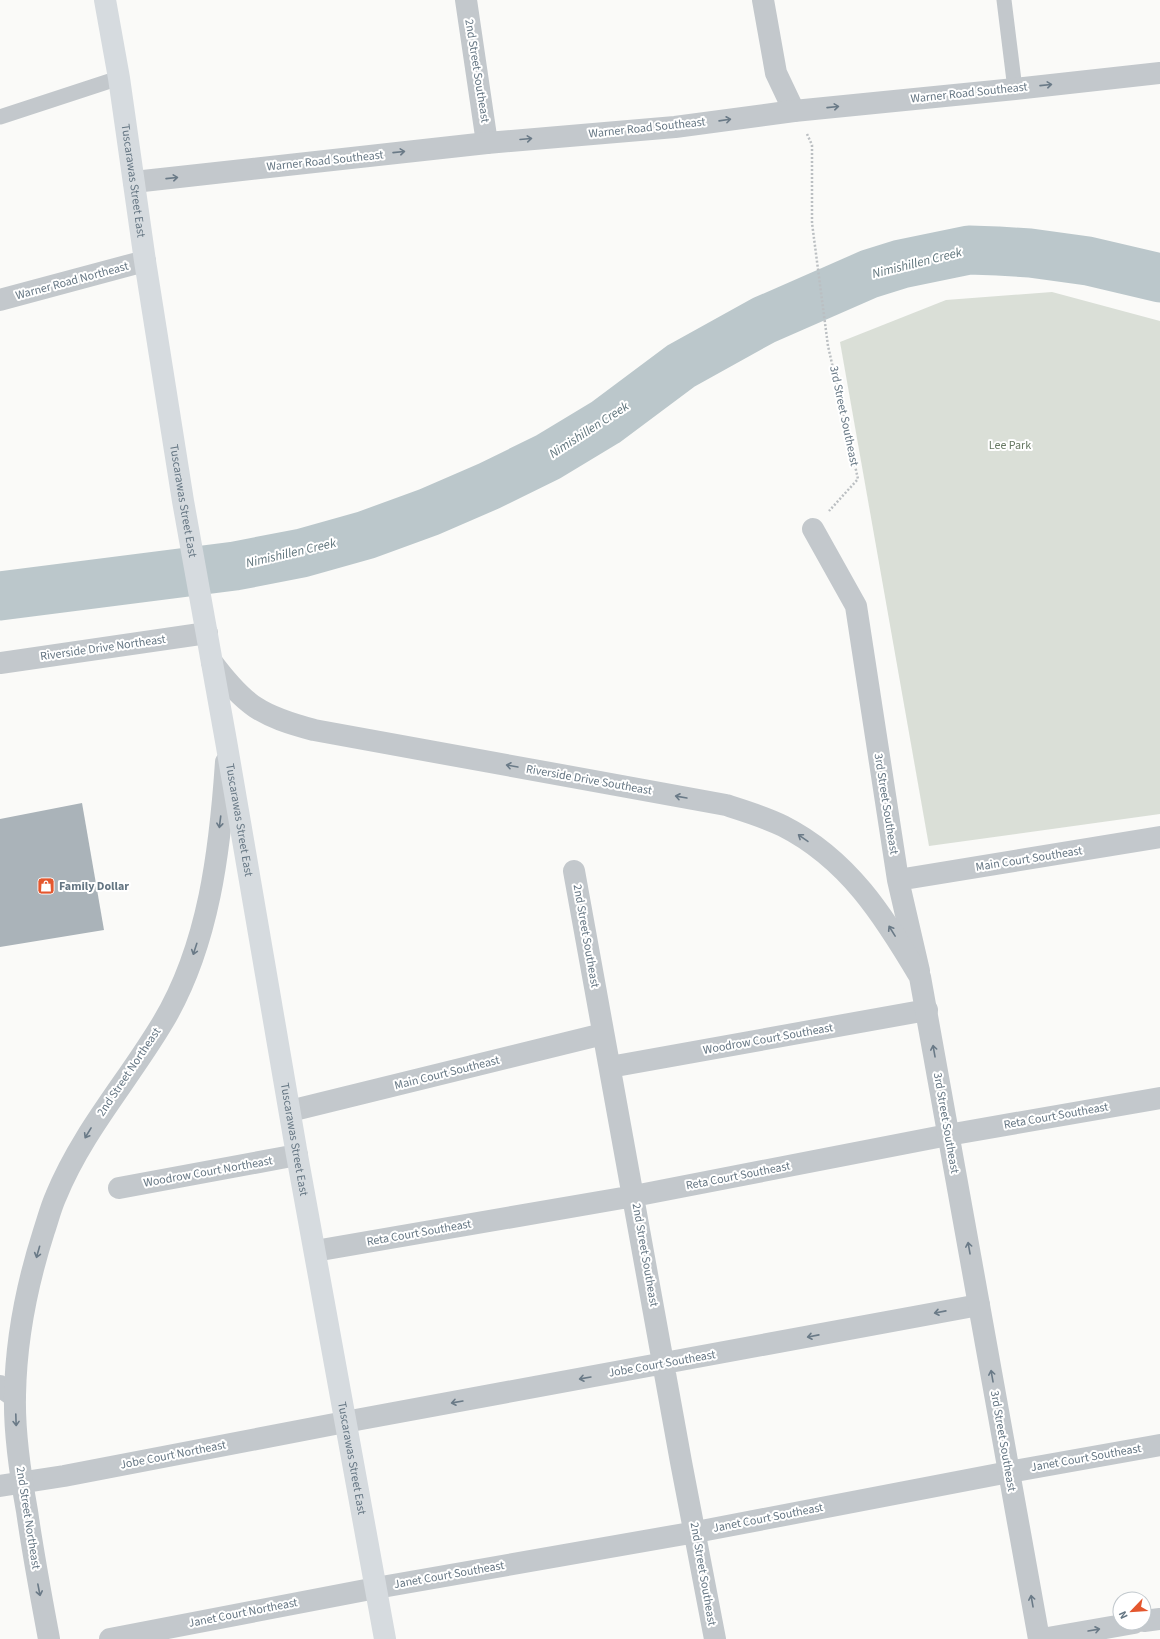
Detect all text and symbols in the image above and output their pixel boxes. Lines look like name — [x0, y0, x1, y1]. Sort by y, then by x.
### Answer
street label: 2nd Street Southeast — [460, 18, 494, 124]
street label: Warner Road Southeast — [910, 78, 1028, 108]
one-way arrow — [1039, 82, 1052, 89]
one-way arrow — [826, 103, 839, 110]
street label: Warner Road Southeast — [588, 113, 706, 143]
one-way arrow — [718, 116, 731, 124]
street label: Tuscarawas Street East — [117, 123, 150, 239]
one-way arrow — [519, 136, 532, 143]
street label: Warner Road Southeast — [266, 146, 384, 176]
one-way arrow — [392, 149, 405, 156]
one-way arrow — [166, 174, 179, 181]
water label: Nimishillen Creek — [870, 243, 965, 283]
street label: Warner Road Northeast — [14, 258, 130, 304]
street label: 3rd Street Southeast — [825, 364, 863, 468]
water label: Nimishillen Creek — [546, 397, 633, 463]
park label: Lee Park — [989, 437, 1031, 454]
street label: Tuscarawas Street East — [166, 443, 201, 559]
water label: Nimishillen Creek — [244, 534, 339, 572]
street label: Riverside Drive Northeast — [39, 631, 167, 665]
street label: 3rd Street Southeast — [870, 752, 902, 856]
street label: Riverside Drive Southeast — [525, 761, 653, 799]
street label: Tuscarawas Street East — [221, 762, 258, 878]
one-way arrow — [506, 762, 519, 770]
one-way arrow — [675, 793, 688, 801]
one-way arrow — [216, 815, 224, 828]
one-way arrow — [798, 834, 809, 842]
street label: Main Court Southeast — [974, 842, 1084, 876]
shop icon: Family Dollar — [36, 876, 56, 896]
place label: Family Dollar — [59, 878, 129, 895]
street label: 2nd Street Southeast — [569, 883, 603, 989]
one-way arrow — [888, 925, 896, 937]
one-way arrow — [190, 943, 198, 955]
street label: Woodrow Court Southeast — [702, 1019, 834, 1059]
street label: 2nd Street Northeast — [93, 1024, 165, 1120]
one-way arrow — [930, 1045, 938, 1058]
street label: Main Court Southeast — [393, 1052, 501, 1094]
street label: 3rd Street Southeast — [929, 1071, 963, 1175]
street label: Tuscarawas Street East — [276, 1081, 313, 1197]
street label: Reta Court Southeast — [1002, 1098, 1110, 1134]
one-way arrow — [84, 1127, 92, 1138]
street label: Woodrow Court Northeast — [142, 1152, 274, 1192]
street label: Reta Court Southeast — [684, 1158, 792, 1194]
street label: 2nd Street Southeast — [628, 1202, 662, 1308]
street label: Reta Court Southeast — [365, 1215, 473, 1251]
one-way arrow — [964, 1242, 972, 1255]
one-way arrow — [34, 1246, 41, 1259]
one-way arrow — [934, 1308, 947, 1316]
one-way arrow — [806, 1332, 819, 1340]
street label: Jobe Court Southeast — [607, 1346, 717, 1382]
one-way arrow — [987, 1370, 995, 1383]
one-way arrow — [579, 1375, 592, 1383]
street label: 3rd Street Southeast — [986, 1389, 1020, 1493]
one-way arrow — [451, 1398, 464, 1406]
street label: Tuscarawas Street East — [333, 1400, 371, 1516]
one-way arrow — [12, 1413, 19, 1426]
street label: Jobe Court Northeast — [119, 1436, 227, 1474]
street label: Janet Court Southeast — [1029, 1440, 1143, 1476]
street label: 2nd Street Northeast — [11, 1465, 45, 1571]
street label: Janet Court Southeast — [711, 1499, 825, 1537]
street label: 2nd Street Southeast — [686, 1521, 720, 1627]
street label: Janet Court Southeast — [392, 1557, 506, 1593]
one-way arrow — [36, 1583, 44, 1596]
north arrow — [1112, 1591, 1152, 1631]
street label: Janet Court Northeast — [187, 1594, 299, 1632]
one-way arrow — [1028, 1595, 1036, 1608]
text: N — [1115, 1609, 1132, 1622]
one-way arrow — [1087, 1626, 1100, 1634]

